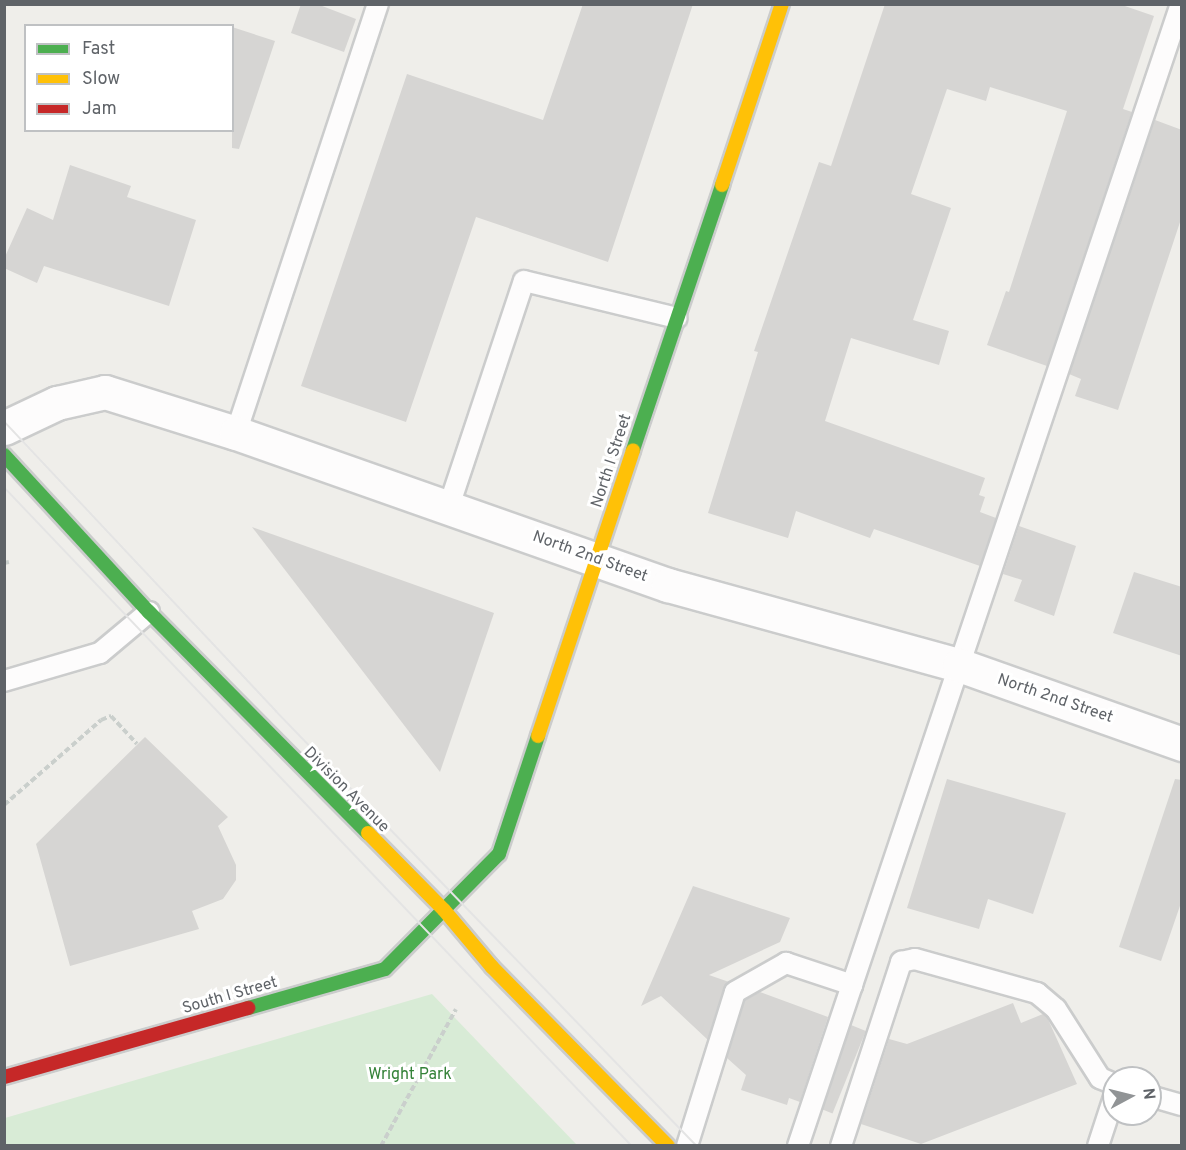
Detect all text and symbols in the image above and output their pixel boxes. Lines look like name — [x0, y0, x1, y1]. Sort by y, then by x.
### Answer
legend — [24, 24, 234, 132]
text: Fast — [82, 38, 115, 61]
text: Slow — [82, 68, 120, 91]
text: Jam — [82, 98, 117, 121]
street label: North I Street — [588, 412, 636, 510]
street label: North 2nd Street — [530, 527, 650, 587]
street label: North 2nd Street — [995, 670, 1115, 728]
street label: Division Avenue — [299, 743, 393, 837]
street label: South I Street — [180, 973, 280, 1019]
park label: Wright Park — [368, 1065, 452, 1085]
north arrow — [1102, 1066, 1162, 1126]
text: N — [1137, 1087, 1159, 1101]

